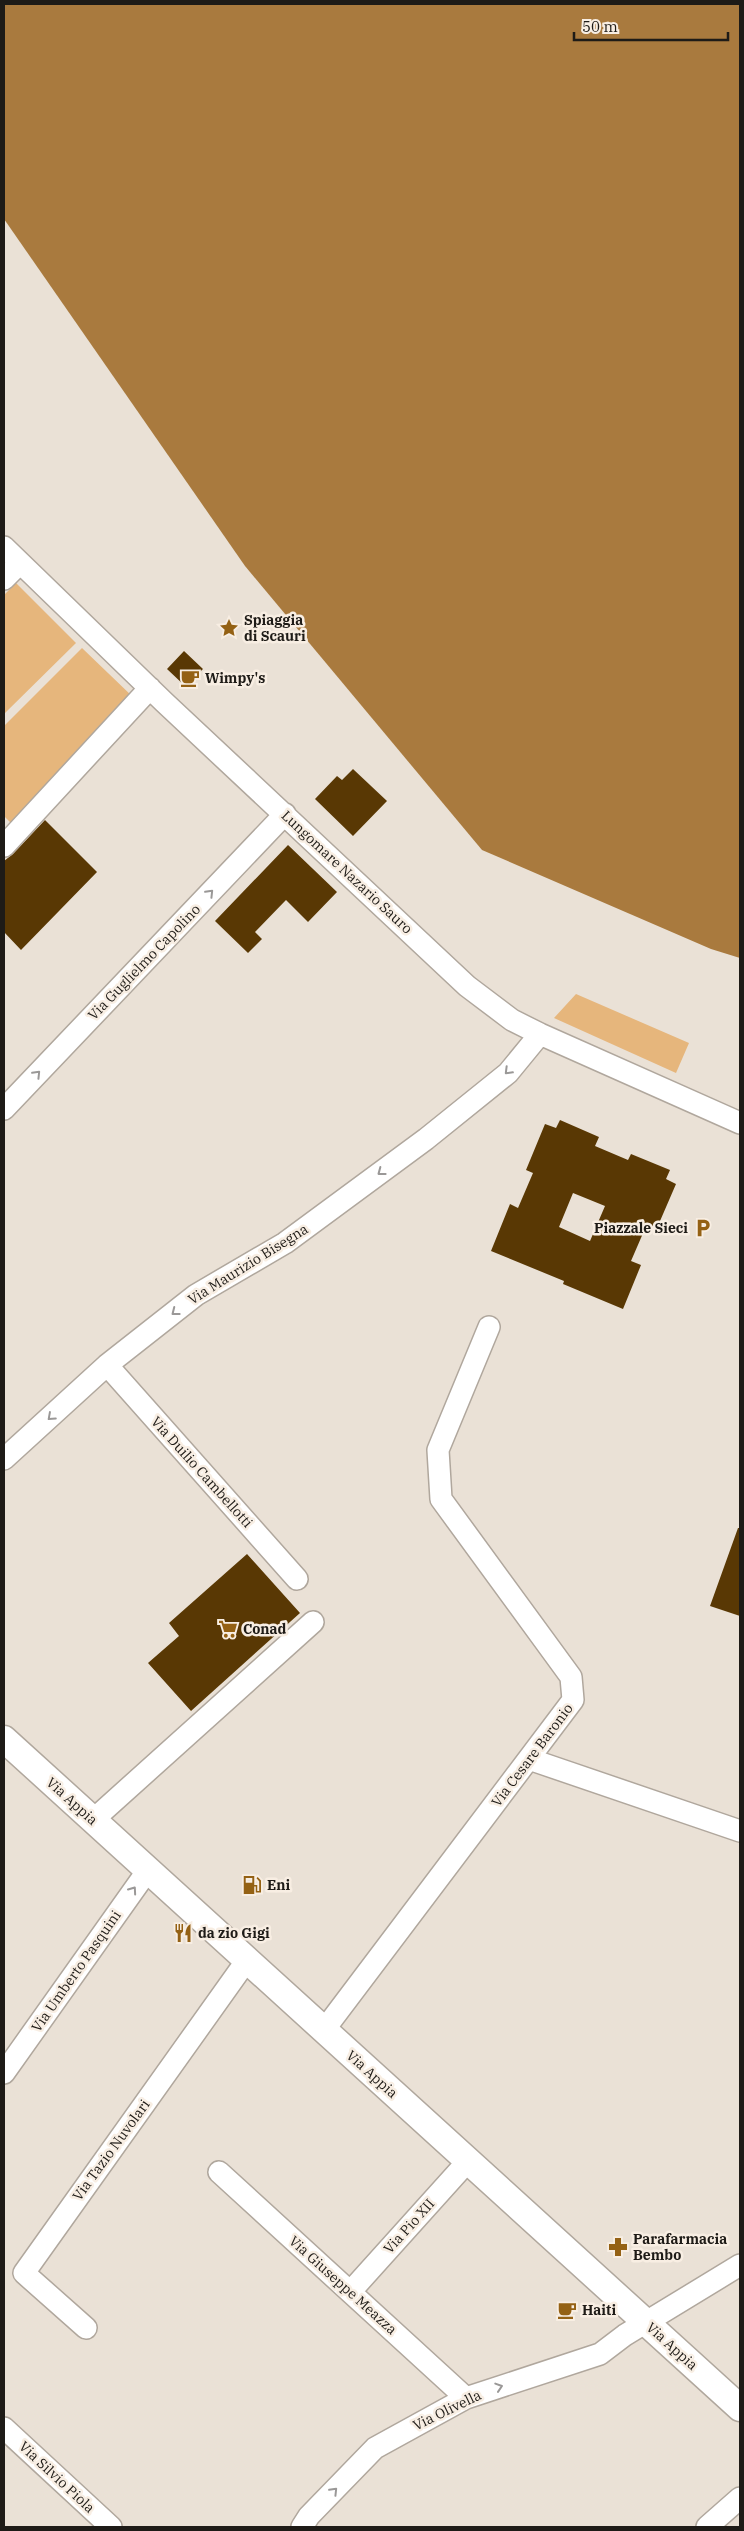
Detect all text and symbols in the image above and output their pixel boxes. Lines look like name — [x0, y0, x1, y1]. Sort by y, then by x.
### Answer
scale bar — [574, 10, 728, 42]
text: 50 m — [582, 17, 618, 36]
place label: Spiaggia di Scauri — [244, 611, 306, 645]
place icon: Spiaggia di Scauri — [218, 617, 240, 639]
cafe icon: Wimpy's — [179, 667, 201, 689]
place label: Wimpy's — [205, 669, 265, 687]
street label: Lungomare Nazario Sauro — [278, 807, 416, 938]
one-way arrow — [204, 890, 213, 899]
street label: Via Guglielmo Capolino — [84, 900, 204, 1024]
one-way arrow — [505, 1065, 514, 1074]
one-way arrow — [31, 1071, 40, 1080]
one-way arrow — [377, 1166, 387, 1175]
parking icon: Piazzale Sieci — [692, 1217, 714, 1239]
place label: Piazzale Sieci — [594, 1219, 688, 1237]
street label: Via Maurizio Bisegna — [185, 1220, 312, 1308]
one-way arrow — [171, 1306, 180, 1315]
one-way arrow — [47, 1411, 56, 1420]
street label: Via Duilio Cambellotti — [147, 1413, 257, 1531]
supermarket icon: Conad — [217, 1618, 239, 1640]
place label: Conad — [243, 1620, 287, 1638]
street label: Via Cesare Baronio — [487, 1700, 577, 1810]
street label: Via Appia — [43, 1773, 102, 1829]
fuel station icon: Eni — [241, 1874, 263, 1896]
place label: Eni — [267, 1876, 290, 1894]
one-way arrow — [127, 1886, 136, 1896]
street label: Via Umberto Pasquini — [27, 1907, 125, 2035]
restaurant icon: da zio Gigi — [172, 1922, 194, 1944]
place label: da zio Gigi — [198, 1924, 270, 1942]
street label: Via Appia — [343, 2046, 402, 2102]
street label: Via Tazio Nuvolari — [68, 2096, 154, 2204]
street label: Via Pio XII — [380, 2195, 438, 2257]
place label: Parafarmacia Bembo — [633, 2230, 727, 2264]
street label: Via Giuseppe Meazza — [285, 2232, 401, 2339]
pharmacy icon: Parafarmacia Bembo — [607, 2236, 629, 2258]
cafe icon: Haiti — [556, 2299, 578, 2321]
place label: Haiti — [582, 2301, 616, 2319]
street label: Via Appia — [643, 2318, 702, 2374]
one-way arrow — [494, 2383, 502, 2393]
street label: Via Olivella — [410, 2386, 484, 2434]
street label: Via Silvio Piola — [15, 2437, 99, 2517]
one-way arrow — [328, 2487, 337, 2496]

